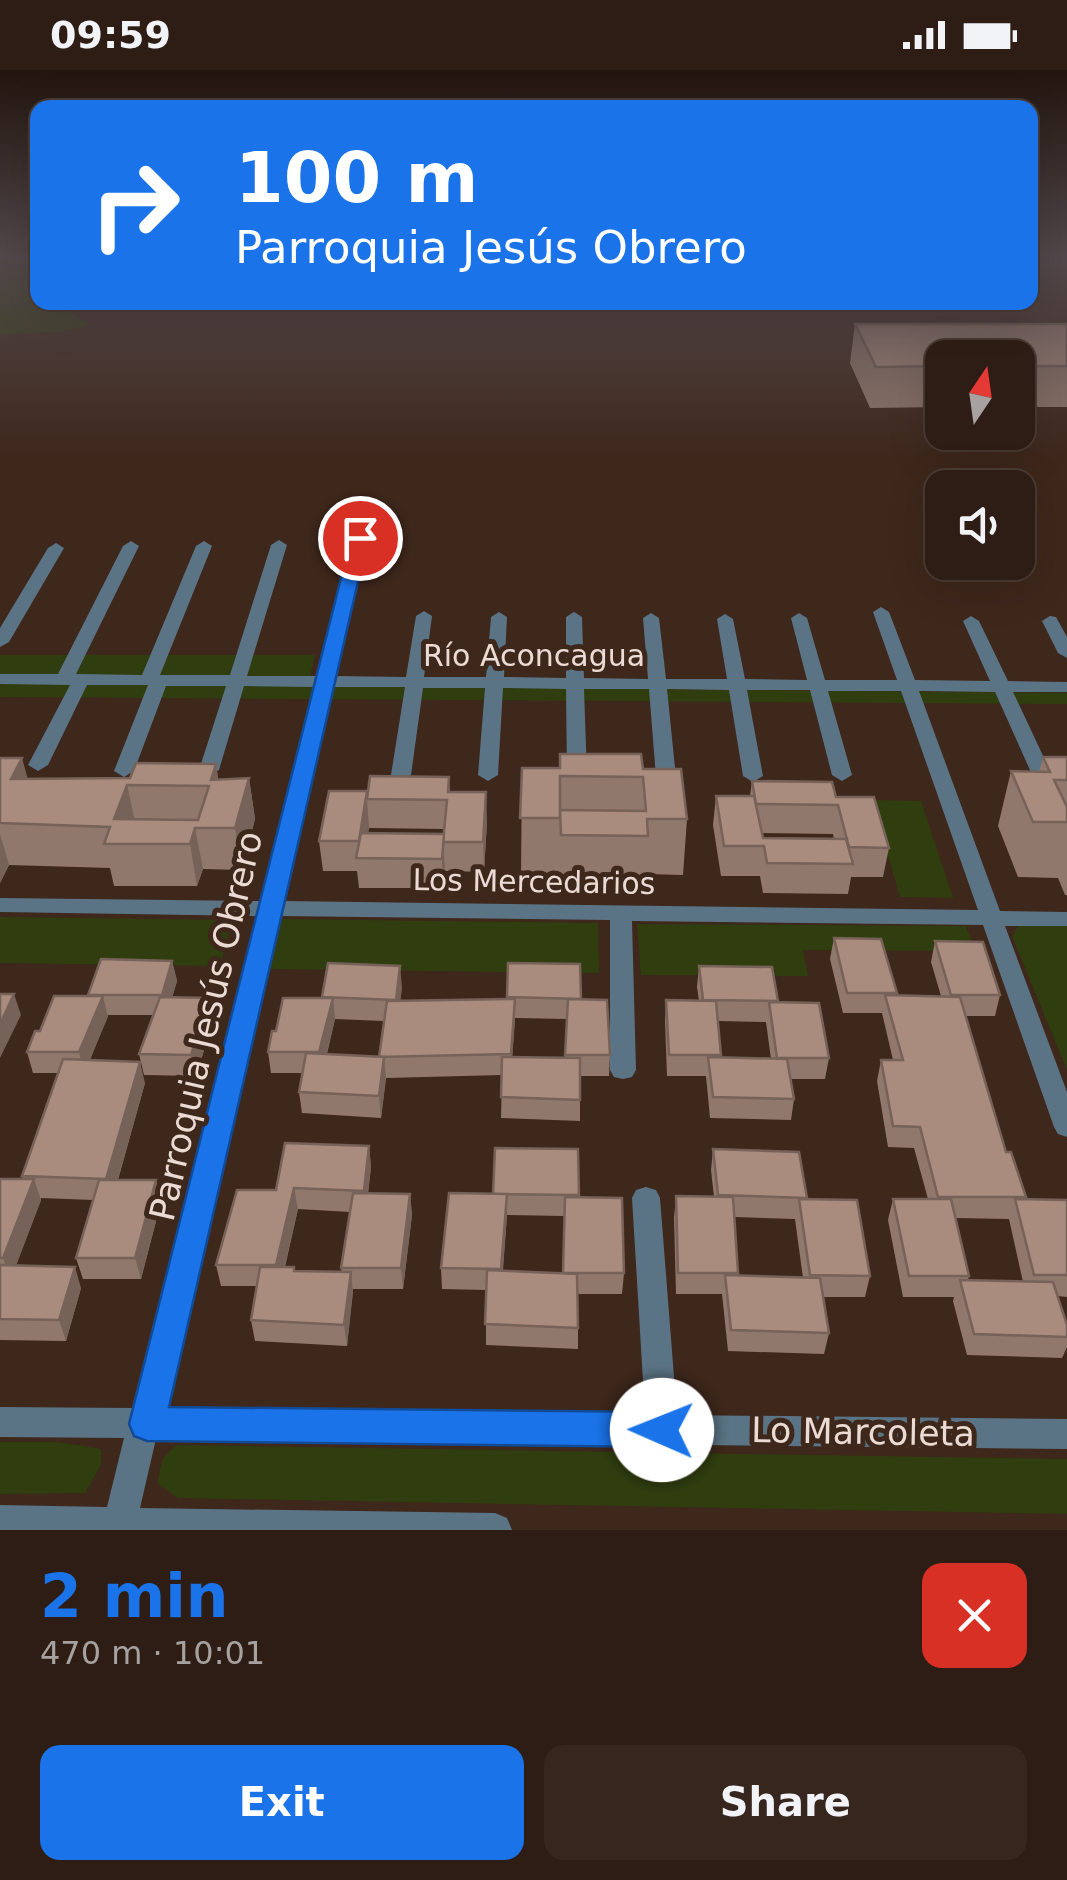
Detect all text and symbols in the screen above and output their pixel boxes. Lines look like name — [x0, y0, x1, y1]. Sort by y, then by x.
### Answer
text: 09:59 — [50, 13, 171, 57]
text: 100 m — [235, 137, 478, 219]
icon: right — [70, 140, 200, 270]
text: Parroquia Jesús Obrero — [235, 221, 747, 274]
north arrow — [925, 340, 1035, 450]
map controls — [925, 340, 1035, 580]
button: sound — [925, 470, 1035, 580]
pin — [318, 496, 403, 581]
icon: arrive — [333, 511, 388, 566]
street label: Río Aconcagua — [423, 638, 645, 673]
street label: Parroquia Jesús Obrero — [142, 828, 270, 1224]
street label: Los Mercedarios — [412, 862, 656, 901]
position arrow — [610, 1378, 714, 1482]
street label: Lo Marcoleta — [751, 1410, 975, 1454]
text: 2 min — [40, 1561, 228, 1631]
button: close — [922, 1563, 1027, 1668]
text: 470 m · 10:01 — [40, 1634, 265, 1672]
button: Exit — [40, 1745, 524, 1860]
button: Share — [544, 1745, 1027, 1860]

